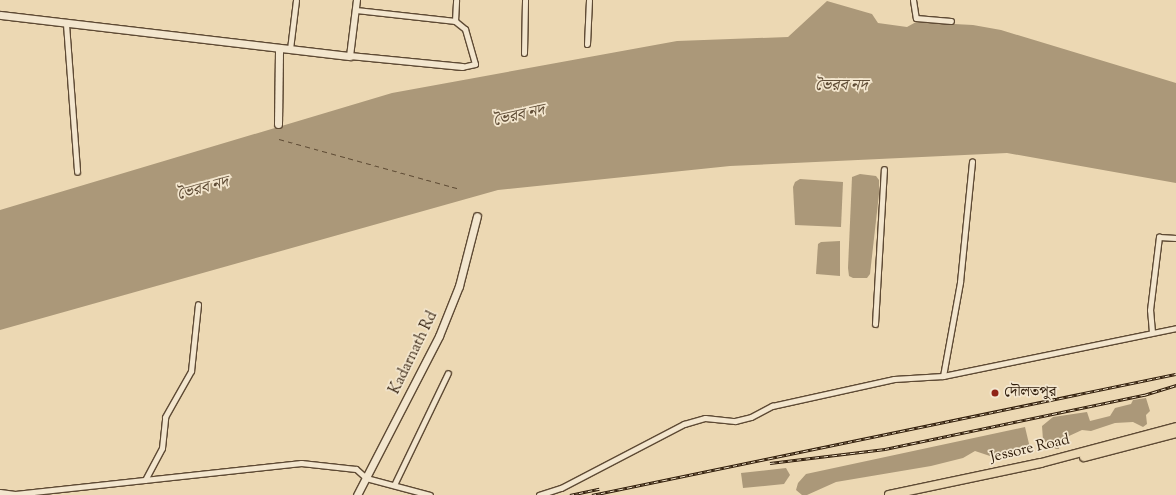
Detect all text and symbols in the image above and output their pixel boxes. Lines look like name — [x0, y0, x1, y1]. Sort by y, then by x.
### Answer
water label: ভৈরব নদ — [815, 77, 867, 97]
water label: ভৈরব নদ — [491, 102, 547, 132]
water label: ভৈরব নদ — [175, 174, 231, 206]
street label: Kadarnath Rd — [386, 309, 442, 397]
place label: দৌলতপুর — [1004, 384, 1056, 402]
marker: দৌলতপুর — [989, 387, 1001, 399]
street label: Jessore Road — [989, 431, 1071, 467]

